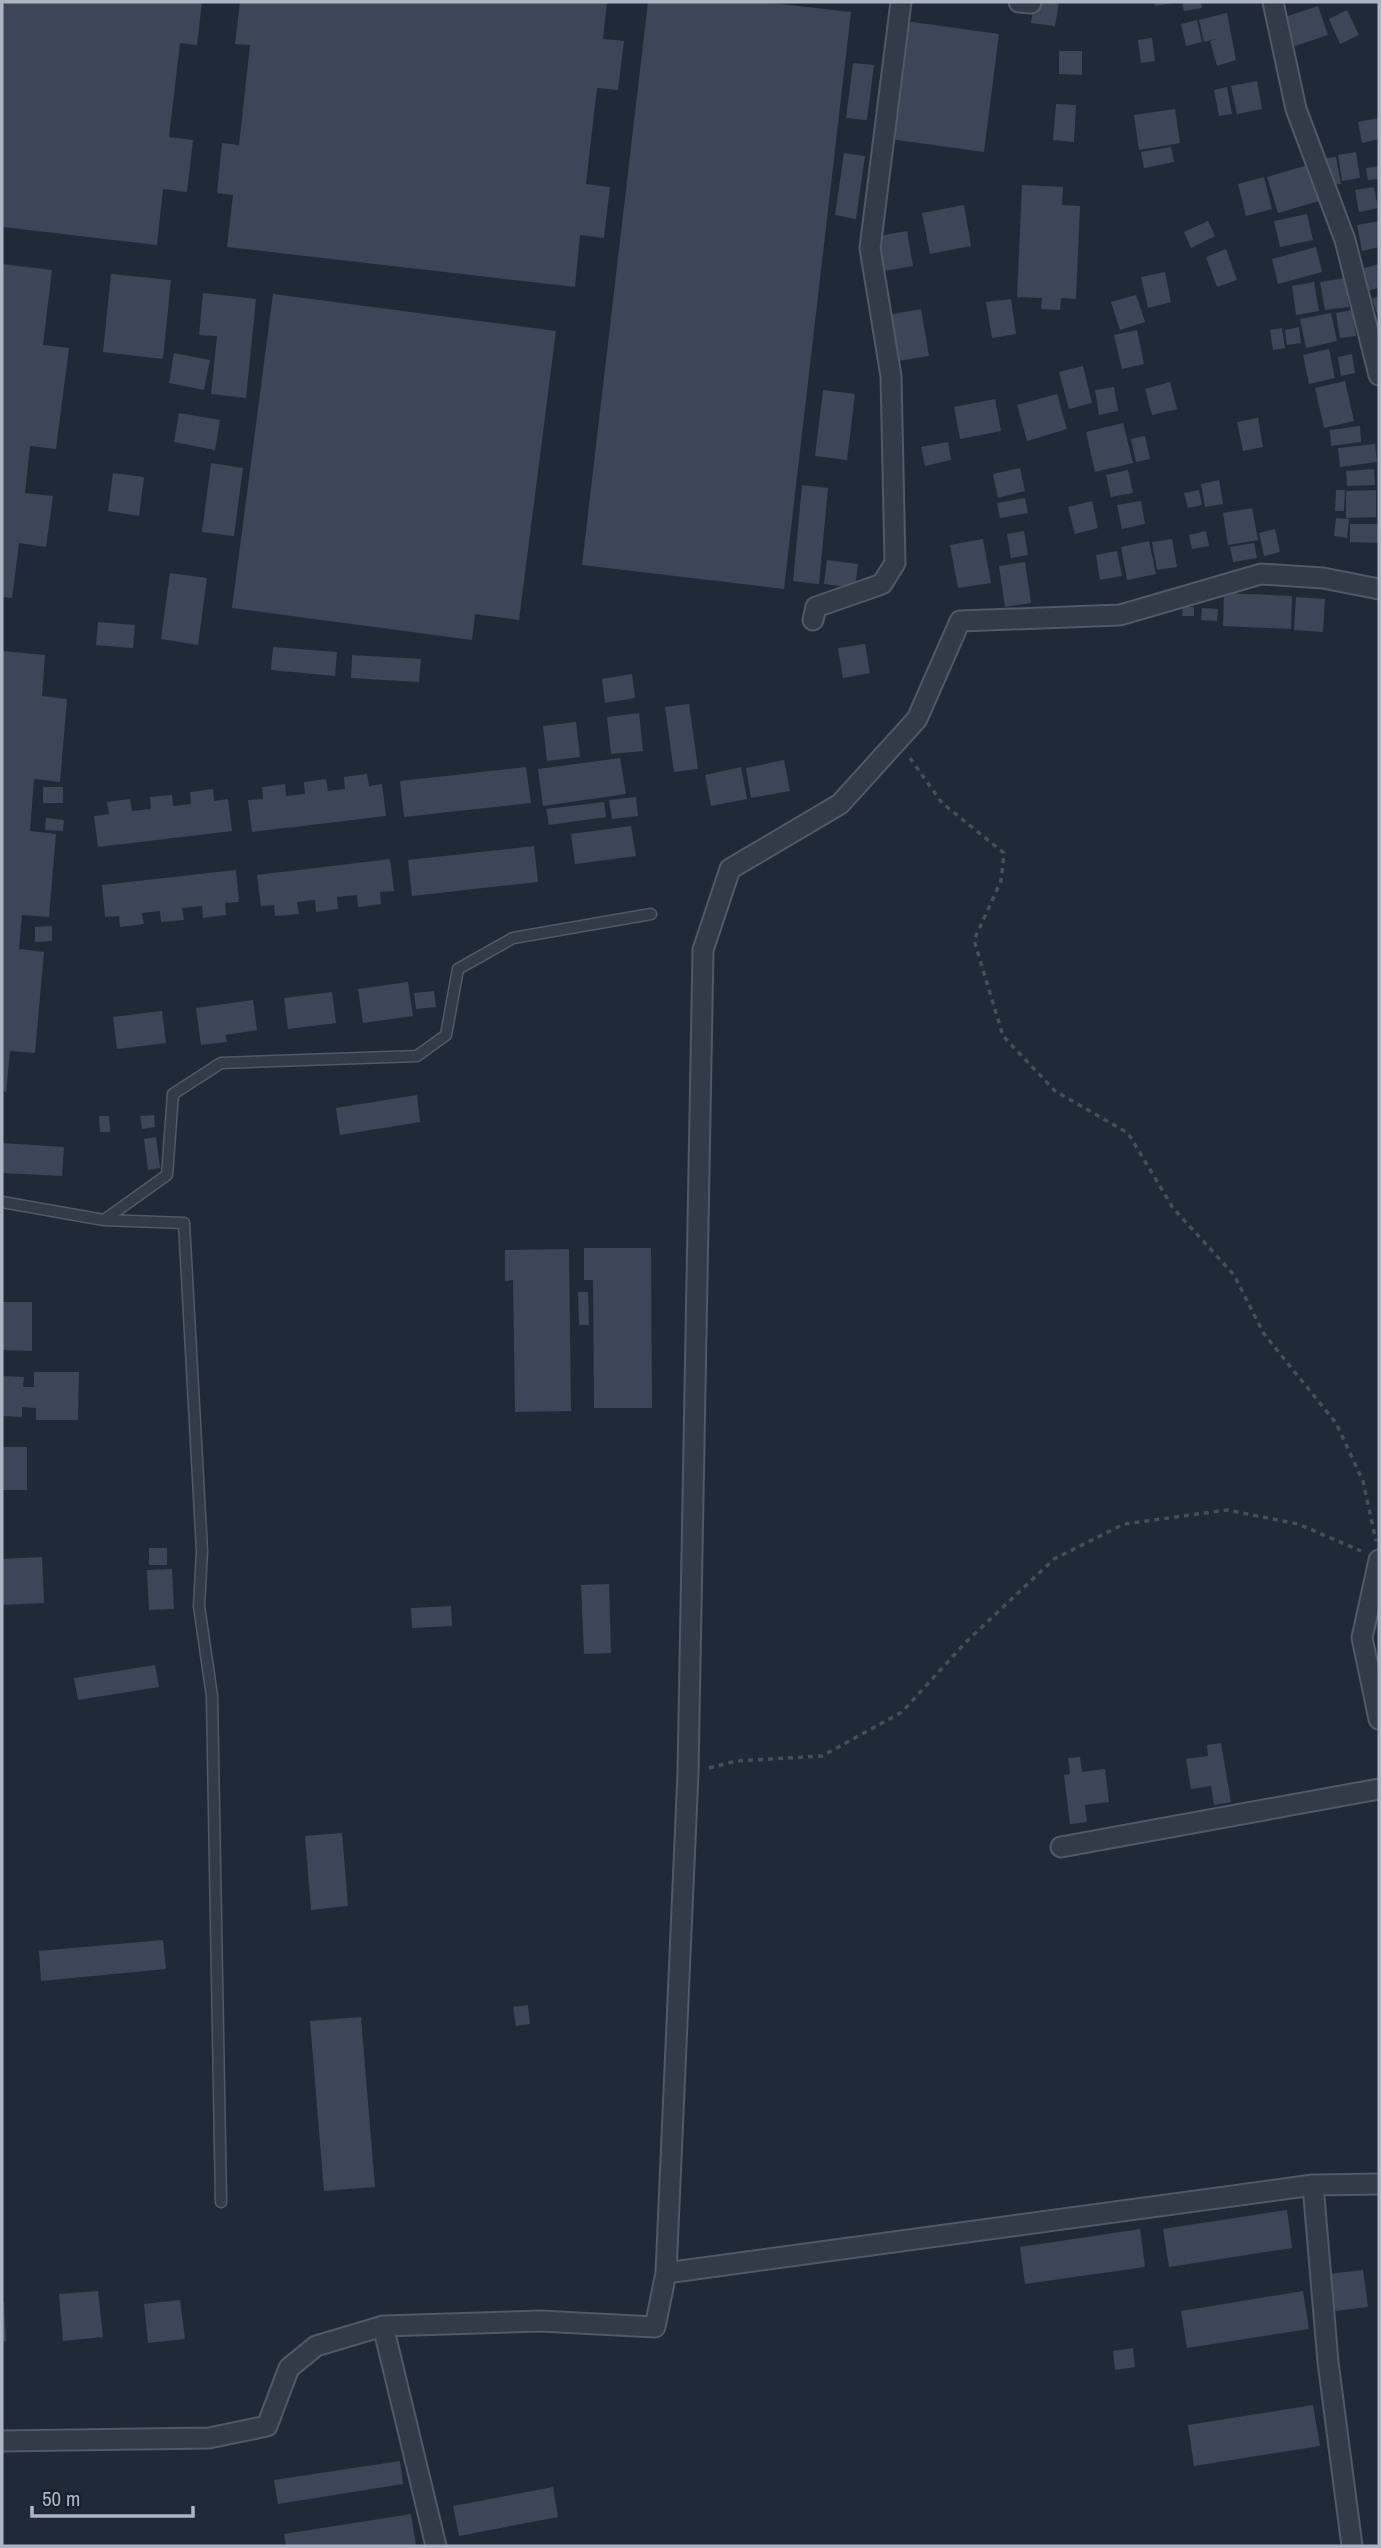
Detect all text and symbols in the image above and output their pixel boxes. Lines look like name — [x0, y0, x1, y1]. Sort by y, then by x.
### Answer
scale bar — [32, 2474, 192, 2518]
text: 50 m — [42, 2484, 80, 2513]

